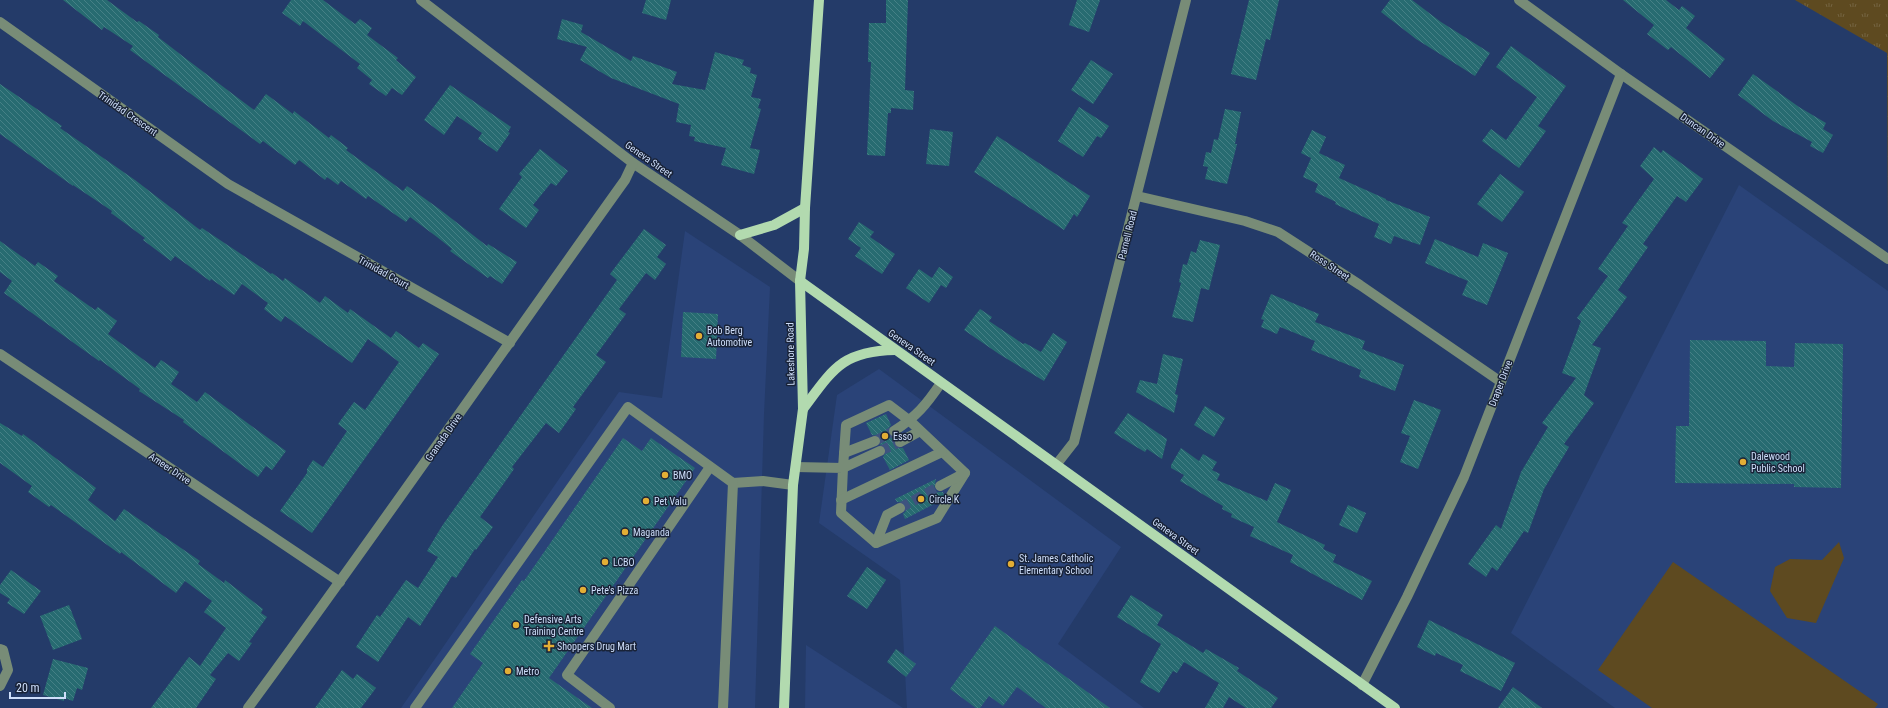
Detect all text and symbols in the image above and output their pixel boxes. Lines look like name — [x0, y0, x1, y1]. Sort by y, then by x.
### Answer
street label: Trinidad Crescent — [96, 89, 159, 138]
street label: Duncan Drive — [1678, 111, 1727, 150]
street label: Geneva Street — [623, 139, 674, 180]
street label: Parnell Road — [1116, 210, 1139, 261]
street label: Ross Street — [1308, 248, 1352, 283]
street label: Trinidad Court — [357, 254, 411, 291]
street label: Lakeshore Road — [784, 322, 797, 386]
place label: Bob Berg Automotive — [707, 325, 752, 348]
street label: Geneva Street — [886, 327, 937, 368]
marker: Bob Berg Automotive — [694, 331, 704, 341]
street label: Draper Drive — [1487, 358, 1514, 408]
street label: Granada Drive — [423, 411, 464, 463]
marker: Esso — [880, 431, 890, 441]
place label: Esso — [893, 431, 912, 442]
street label: Ameer Drive — [147, 450, 193, 487]
place label: Dalewood Public School — [1751, 451, 1805, 474]
marker: Dalewood Public School — [1738, 457, 1748, 467]
marker: BMO — [660, 470, 670, 480]
place label: BMO — [673, 470, 692, 481]
marker: Circle K — [916, 494, 926, 504]
place label: Circle K — [929, 494, 960, 505]
marker: Pet Valu — [641, 496, 651, 506]
place label: Pet Valu — [654, 496, 687, 507]
street label: Geneva Street — [1150, 516, 1201, 557]
marker: Maganda — [620, 527, 630, 537]
place label: Maganda — [633, 527, 670, 538]
place label: St. James Catholic Elementary School — [1019, 553, 1094, 576]
marker: LCBO — [600, 557, 610, 567]
place label: LCBO — [613, 557, 635, 568]
marker: St. James Catholic Elementary School — [1006, 559, 1016, 569]
marker: Pete's Pizza — [578, 585, 588, 595]
place label: Pete's Pizza — [591, 585, 639, 596]
place label: Defensive Arts Training Centre — [524, 614, 584, 637]
marker: Defensive Arts Training Centre — [511, 620, 521, 630]
marker: Shoppers Drug Mart — [544, 641, 554, 651]
place label: Shoppers Drug Mart — [557, 641, 636, 652]
marker: Metro — [503, 666, 513, 676]
place label: Metro — [516, 666, 539, 677]
scale bar — [10, 674, 65, 700]
text: 20 m — [16, 681, 40, 695]

